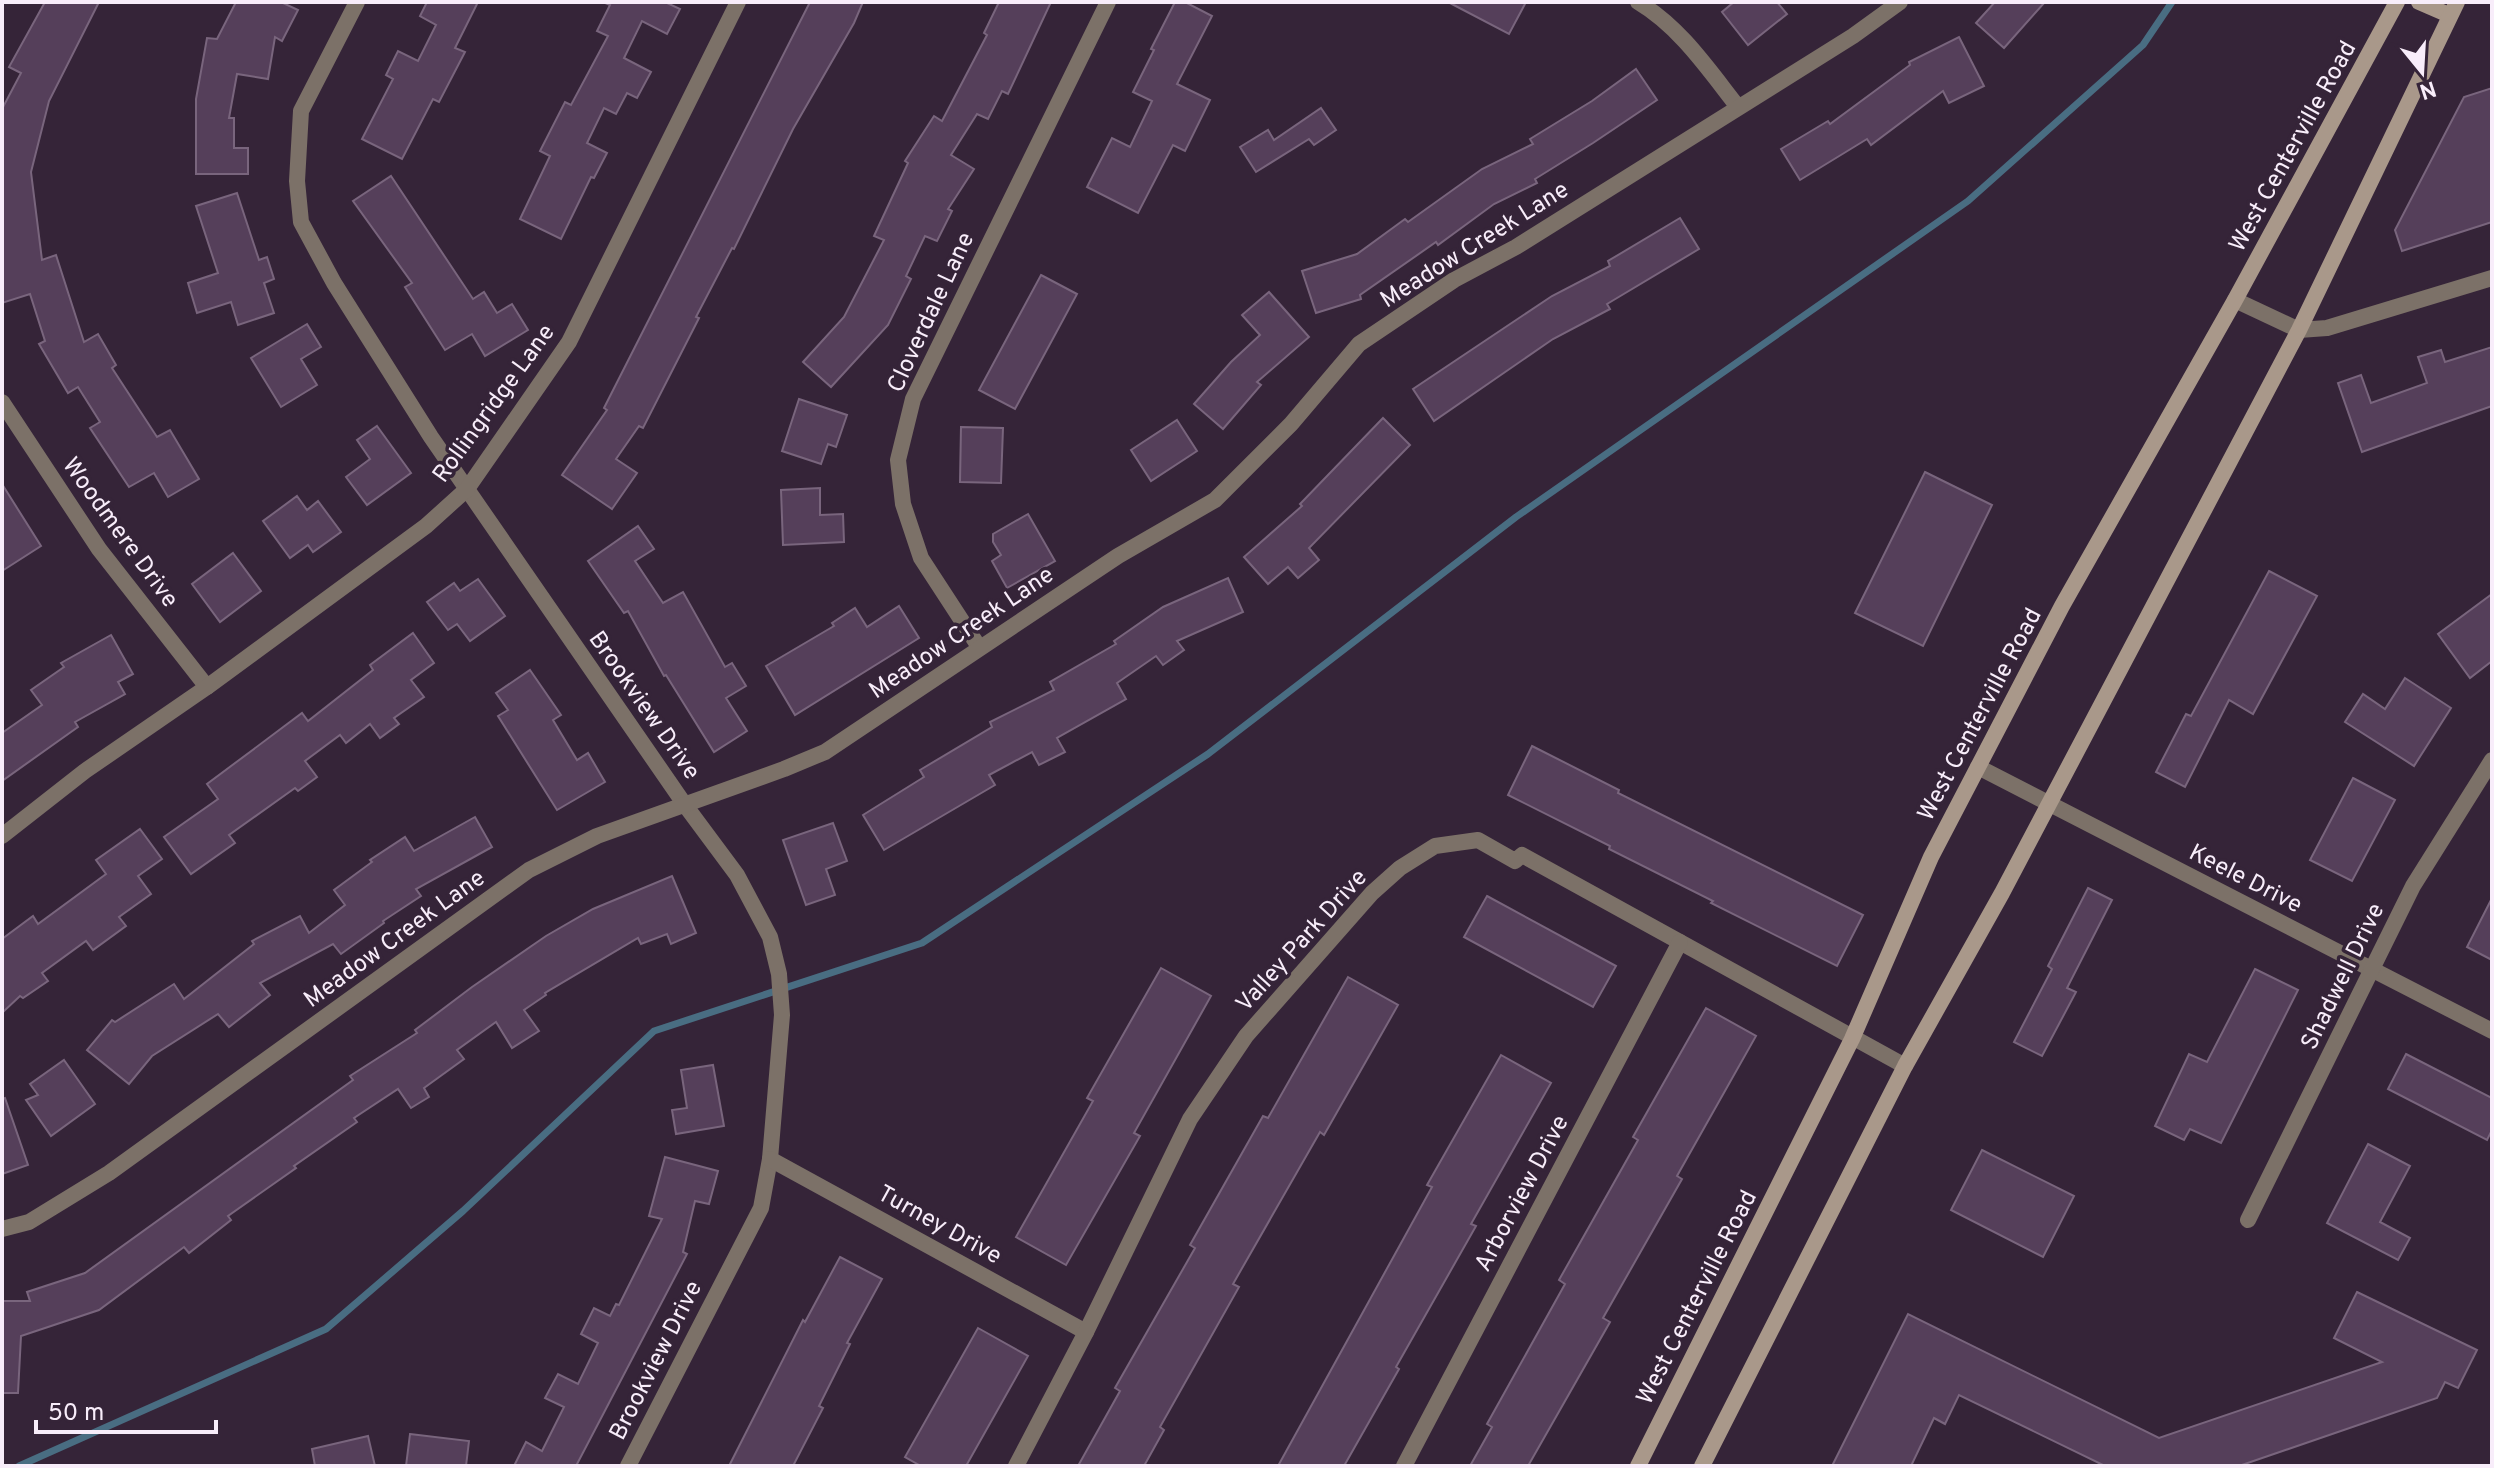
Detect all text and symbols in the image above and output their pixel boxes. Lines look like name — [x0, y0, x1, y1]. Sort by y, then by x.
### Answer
north arrow — [2382, 32, 2462, 112]
street label: West Centerville Road — [2223, 36, 2364, 258]
text: N — [2416, 73, 2439, 104]
street label: Meadow Creek Lane — [1375, 176, 1575, 316]
street label: Cloverdale Lane — [882, 228, 982, 398]
street label: Rollingridge Lane — [427, 319, 562, 489]
street label: Woodmere Drive — [55, 452, 184, 614]
street label: Meadow Creek Lane — [864, 561, 1060, 707]
street label: West Centerville Road — [1912, 603, 2050, 826]
street label: Brookview Drive — [581, 626, 706, 786]
street label: Keele Drive — [2183, 838, 2307, 921]
street label: Meadow Creek Lane — [299, 864, 492, 1015]
street label: Valley Park Drive — [1230, 864, 1375, 1019]
street label: Shadwell Drive — [2295, 899, 2392, 1055]
street label: Arborview Drive — [1469, 1111, 1577, 1277]
street label: Turney Drive — [872, 1179, 1006, 1272]
street label: West Centerville Road — [1631, 1186, 1765, 1410]
street label: Brookview Drive — [604, 1276, 710, 1446]
scale bar — [36, 1384, 216, 1434]
text: 50 m — [48, 1399, 104, 1429]

